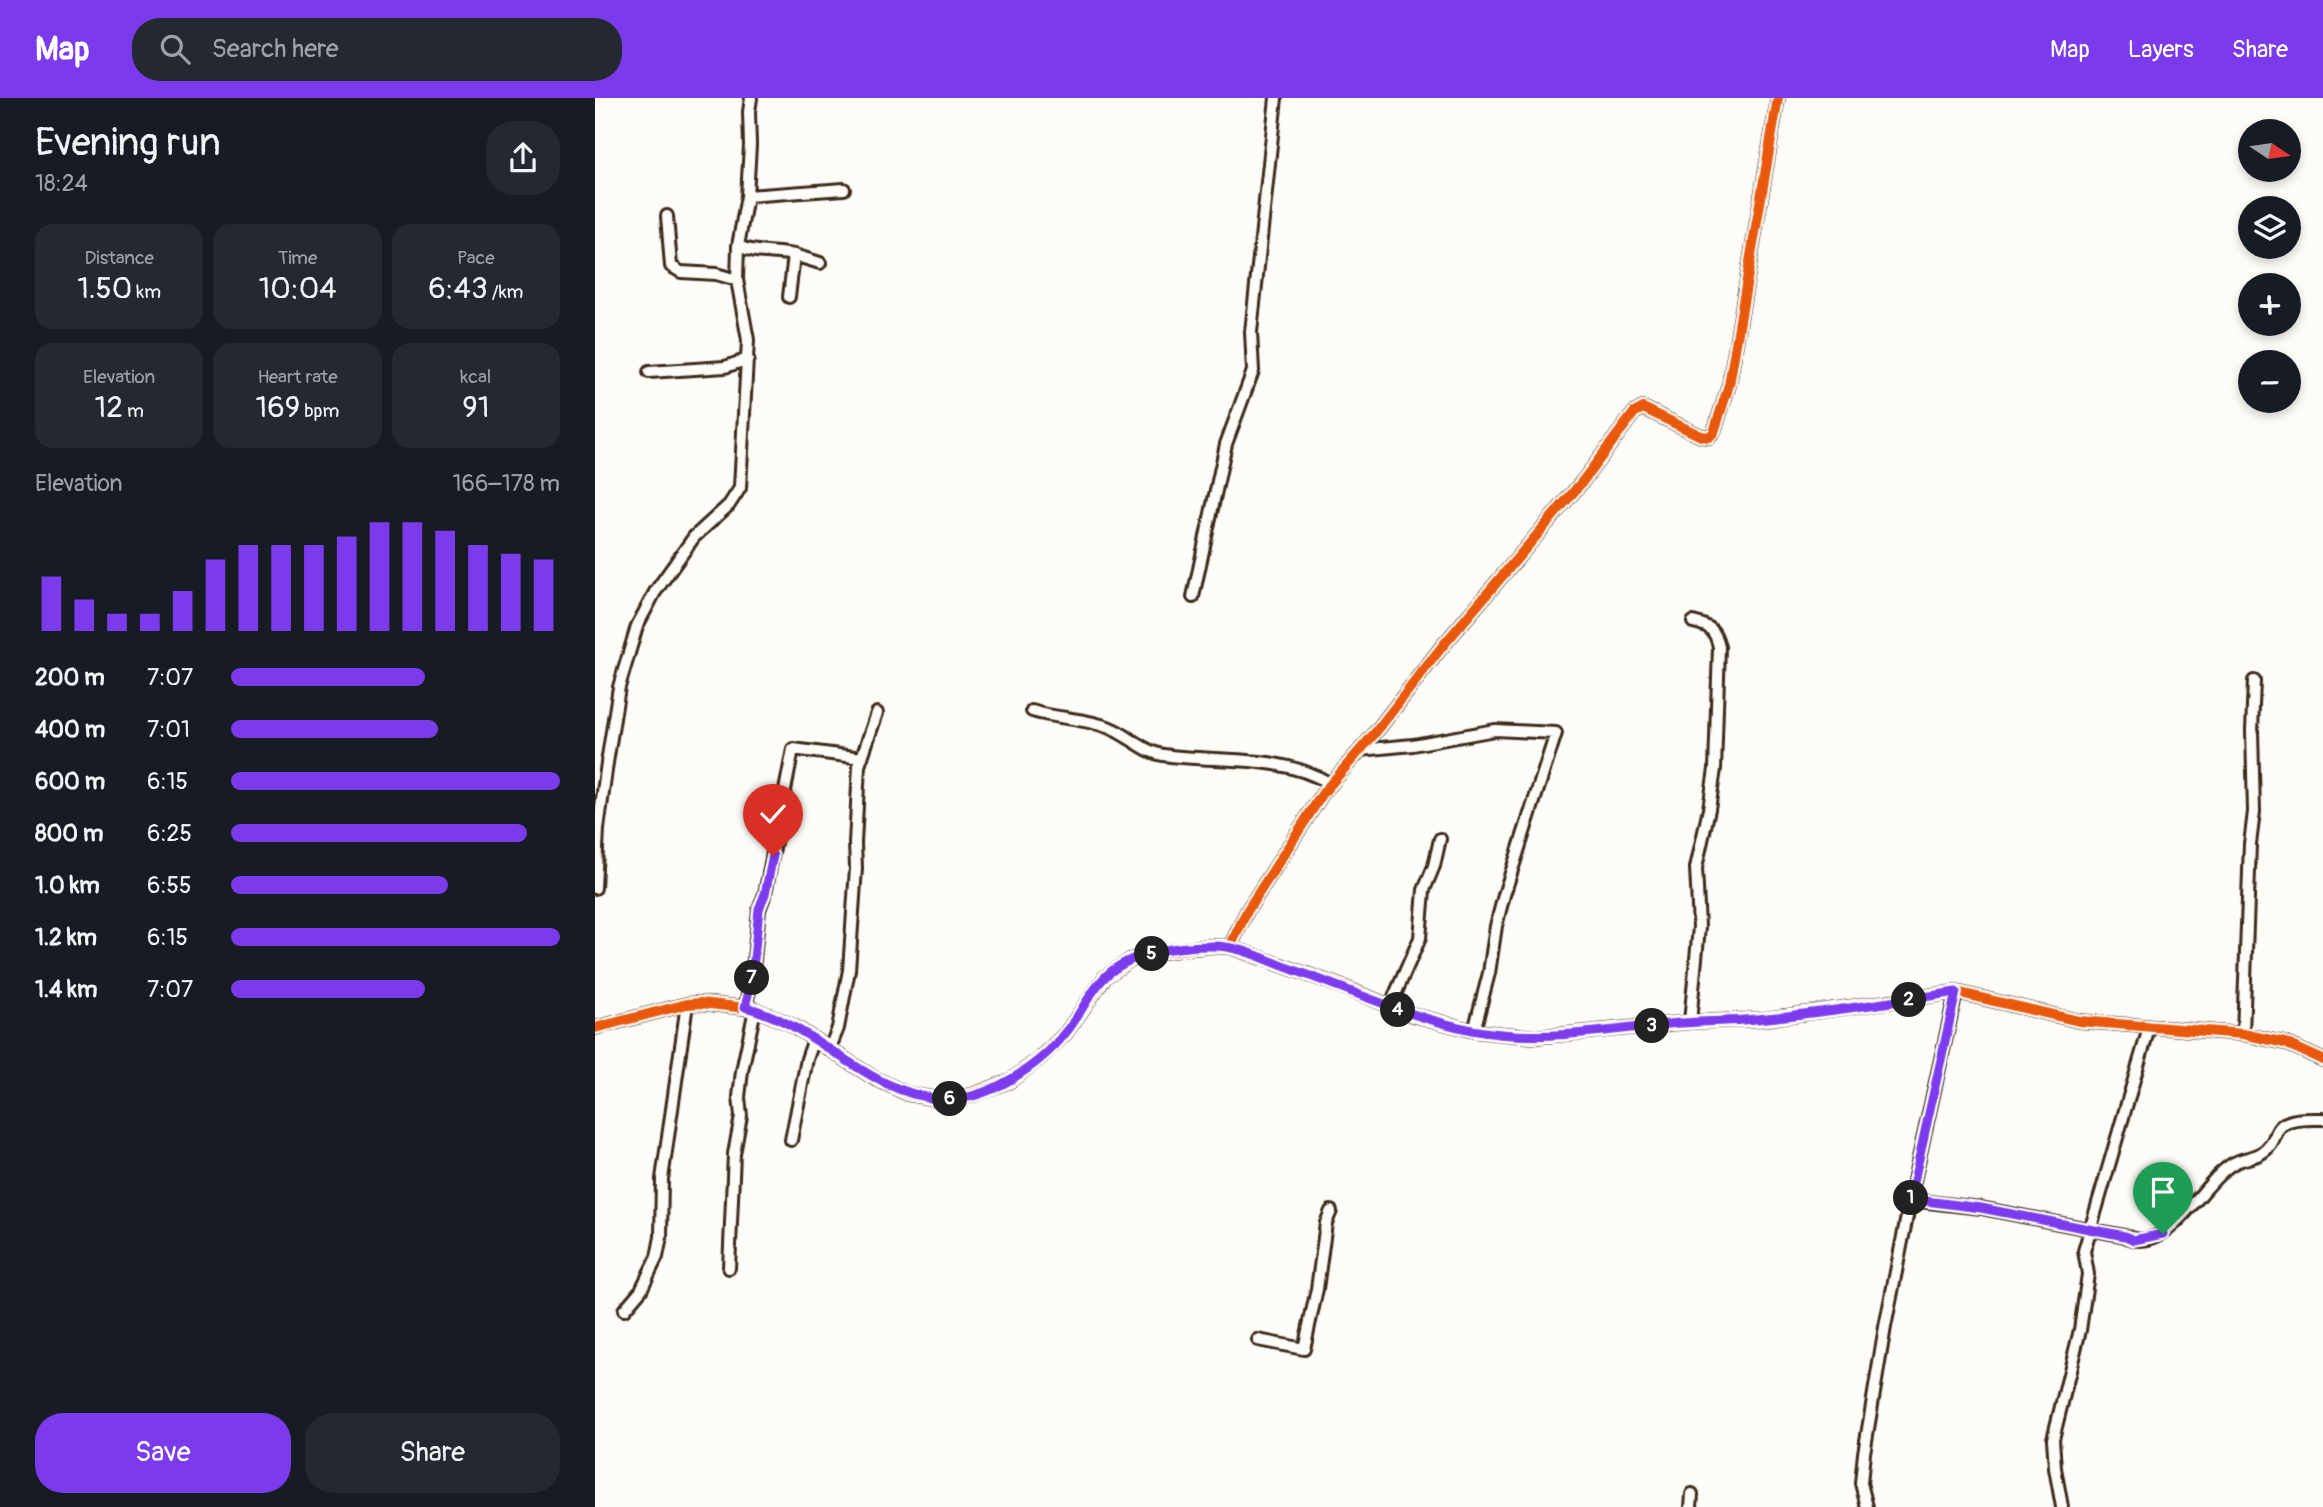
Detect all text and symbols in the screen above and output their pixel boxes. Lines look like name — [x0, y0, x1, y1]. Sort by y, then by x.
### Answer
search box — [132, 18, 622, 81]
text: Map — [35, 29, 90, 70]
icon: search — [156, 30, 194, 68]
text: Search here — [212, 33, 339, 65]
text: Map — [2050, 35, 2090, 64]
text: Layers — [2128, 35, 2194, 64]
text: Share — [2232, 35, 2288, 64]
text: Evening run — [35, 119, 221, 167]
north arrow — [2238, 119, 2301, 182]
map controls — [2238, 119, 2301, 413]
button: share — [486, 121, 560, 195]
text: 18:24 — [35, 169, 88, 198]
button: layers — [2238, 196, 2301, 259]
text: Distance — [84, 246, 154, 270]
text: Time — [278, 246, 317, 270]
text: Pace — [457, 246, 495, 270]
text: 1.50 — [77, 270, 132, 307]
text: 10:04 — [258, 270, 337, 307]
text: 6:43 — [428, 270, 488, 307]
button: + — [2238, 273, 2301, 336]
text: km — [132, 280, 161, 304]
text: /km — [488, 280, 524, 304]
button: − — [2238, 350, 2301, 413]
text: Elevation — [83, 365, 155, 389]
text: Heart rate — [257, 365, 338, 389]
text: kcal — [460, 365, 491, 389]
text: 12 — [94, 389, 123, 426]
text: 169 — [256, 389, 300, 426]
text: 91 — [462, 389, 489, 426]
text: m — [123, 399, 144, 423]
text: bpm — [300, 399, 339, 423]
text: Elevation — [35, 469, 123, 498]
text: 166–178 m — [453, 469, 560, 498]
text: 200 m — [35, 663, 105, 692]
text: 7:07 — [147, 663, 193, 692]
text: 400 m — [35, 715, 105, 744]
text: 7:01 — [147, 715, 190, 744]
text: 600 m — [35, 767, 105, 796]
text: 6:15 — [147, 767, 188, 796]
pin — [743, 784, 803, 856]
icon: check — [754, 795, 792, 833]
text: 800 m — [35, 819, 103, 848]
text: 6:25 — [147, 819, 192, 848]
text: 1.0 km — [35, 871, 100, 900]
text: 6:55 — [147, 871, 191, 900]
text: 1.2 km — [35, 923, 97, 952]
text: 6:15 — [147, 923, 188, 952]
pin: 5 — [1135, 936, 1169, 972]
text: 5 — [1146, 941, 1157, 965]
pin: 7 — [735, 960, 769, 996]
text: 7 — [746, 965, 757, 989]
text: 1.4 km — [35, 975, 97, 1004]
text: 7:07 — [147, 975, 193, 1004]
pin: 2 — [1891, 982, 1927, 1018]
text: 2 — [1903, 987, 1914, 1011]
pin: 4 — [1381, 992, 1415, 1028]
text: 4 — [1392, 997, 1403, 1021]
pin: 3 — [1635, 1009, 1669, 1044]
text: 3 — [1646, 1013, 1657, 1037]
pin: 6 — [933, 1082, 967, 1116]
text: 6 — [944, 1086, 955, 1110]
pin — [2133, 1162, 2193, 1234]
icon: arrive — [2144, 1173, 2182, 1211]
pin: 1 — [1893, 1180, 1929, 1216]
text: 1 — [1907, 1185, 1914, 1209]
button: Save — [35, 1413, 291, 1493]
button: Share — [305, 1413, 560, 1493]

